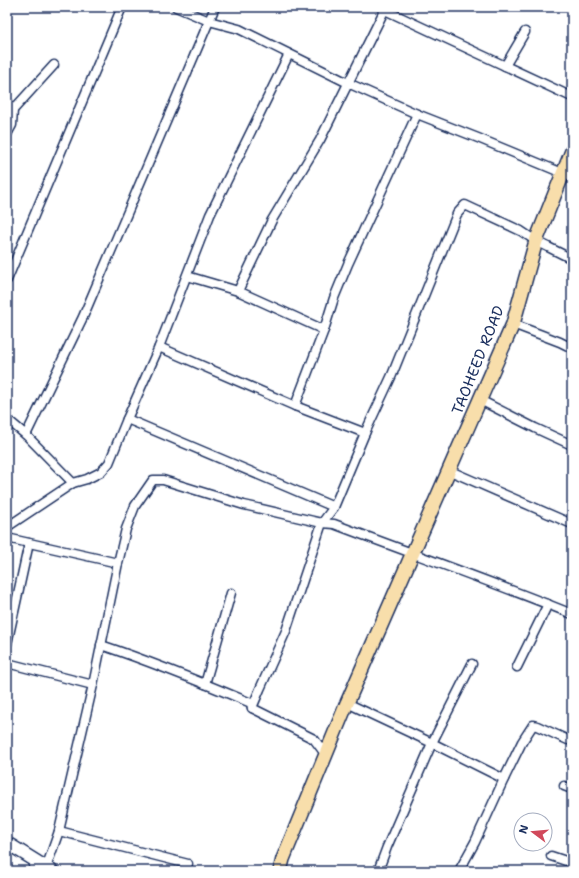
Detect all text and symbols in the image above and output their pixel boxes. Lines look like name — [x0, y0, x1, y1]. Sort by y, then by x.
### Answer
street label: TAOHEED ROAD — [447, 303, 509, 417]
north arrow — [513, 812, 553, 852]
text: N — [515, 823, 532, 836]

